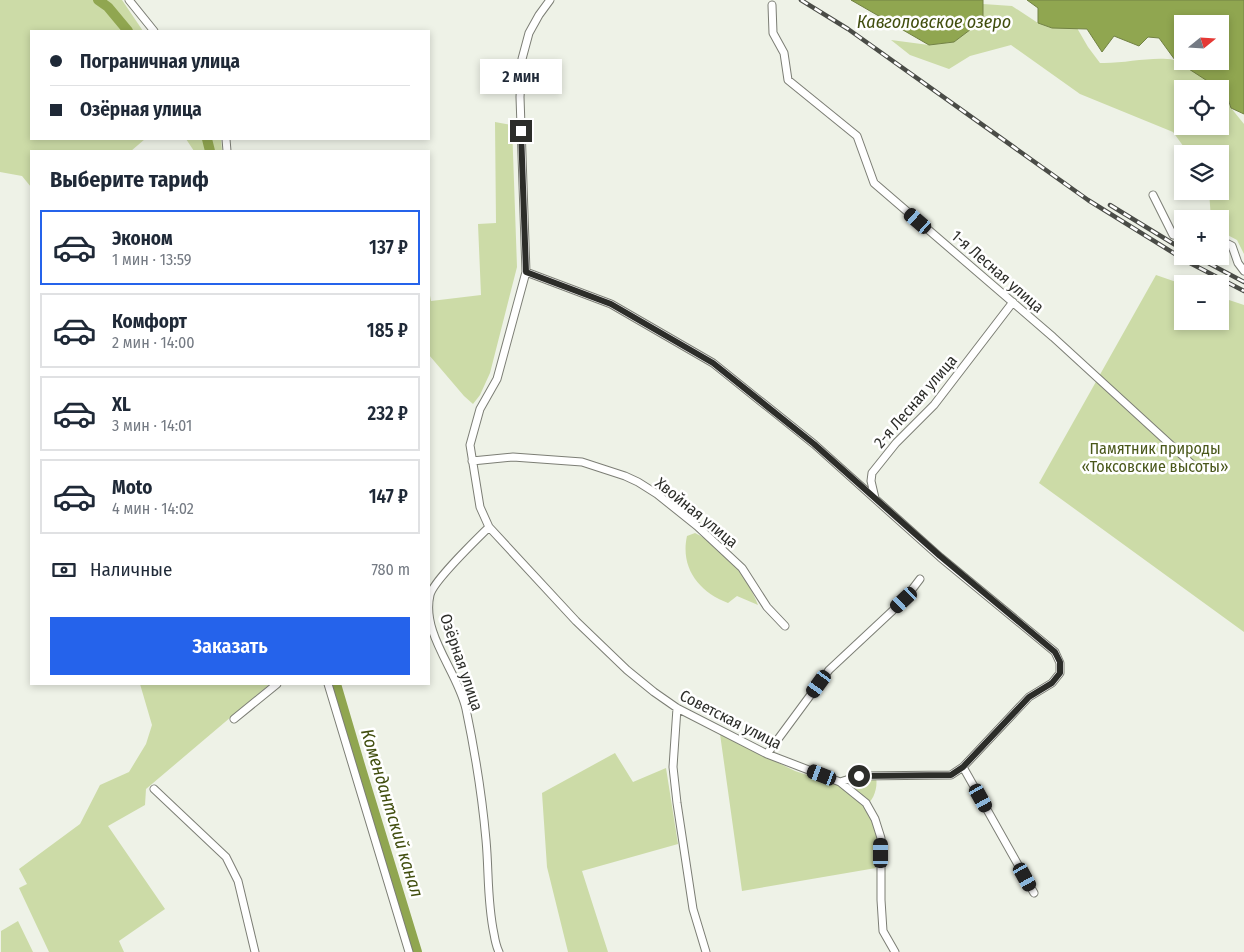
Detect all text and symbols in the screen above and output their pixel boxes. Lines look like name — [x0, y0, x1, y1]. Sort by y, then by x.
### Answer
water label: Кавголовское озеро — [857, 11, 1011, 33]
north arrow — [1174, 15, 1229, 70]
map controls — [1174, 15, 1229, 330]
text: Пограничная улица — [80, 50, 240, 73]
callout: 2 мин — [480, 58, 562, 94]
text: 2 мин — [502, 67, 540, 86]
button: locate — [1174, 80, 1229, 135]
text: Озёрная улица — [80, 98, 202, 121]
route end — [510, 120, 532, 142]
button: layers — [1174, 145, 1229, 200]
text: Выберите тариф — [50, 166, 209, 193]
car — [901, 205, 934, 237]
button: + — [1174, 210, 1229, 265]
icon: car — [52, 225, 97, 270]
street label: 1-я Лесная улица — [948, 226, 1048, 317]
text: Эконом — [112, 227, 173, 250]
text: 137 ₽ — [369, 236, 408, 259]
text: 1 мин · 13:59 — [112, 250, 192, 269]
button: − — [1174, 275, 1229, 330]
icon: car — [52, 308, 97, 353]
text: Комфорт — [112, 310, 187, 333]
text: 185 ₽ — [367, 319, 408, 342]
text: 2 мин · 14:00 — [112, 333, 195, 352]
street label: 2-я Лесная улица — [870, 351, 961, 452]
icon: car — [52, 391, 97, 436]
text: XL — [112, 393, 131, 416]
text: 232 ₽ — [368, 402, 408, 425]
text: 3 мин · 14:01 — [112, 416, 192, 435]
park label: Памятник природы «Токсовские высоты» — [1081, 439, 1229, 476]
street label: Хвойная улица — [651, 473, 742, 552]
icon: car — [52, 474, 97, 519]
text: Moto — [112, 476, 152, 499]
text: 147 ₽ — [369, 485, 408, 508]
text: 4 мин · 14:02 — [112, 499, 194, 518]
icon: cash — [50, 556, 78, 584]
text: Наличные — [90, 558, 172, 581]
text: 780 m — [371, 560, 410, 579]
car — [887, 584, 920, 616]
street label: Озёрная улица — [436, 611, 487, 713]
button: Заказать — [50, 617, 410, 675]
car — [804, 667, 833, 701]
street label: Советская улица — [677, 686, 785, 753]
water label: Комендантский канал — [356, 726, 428, 900]
car — [805, 763, 838, 787]
route start — [848, 765, 870, 787]
car — [967, 781, 994, 815]
car — [873, 838, 888, 868]
car — [1011, 860, 1038, 894]

